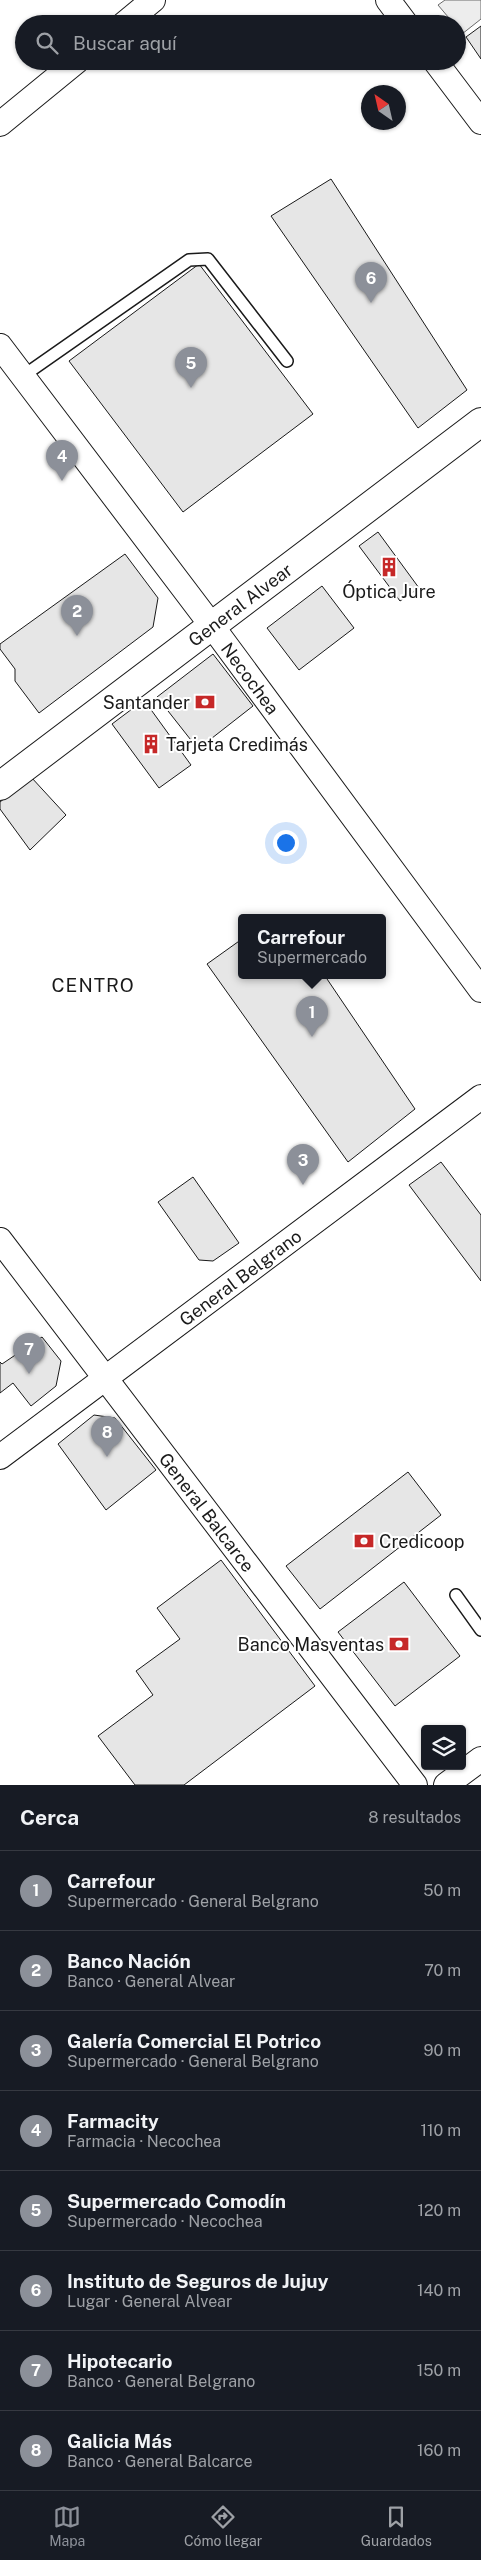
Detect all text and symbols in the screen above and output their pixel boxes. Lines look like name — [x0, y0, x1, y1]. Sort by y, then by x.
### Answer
search box — [15, 15, 466, 70]
icon: search — [33, 29, 61, 57]
text: Buscar aquí — [73, 32, 177, 54]
north arrow — [361, 85, 406, 130]
pin: 6 — [355, 262, 387, 303]
pin: 5 — [175, 347, 207, 388]
pin: 4 — [46, 440, 78, 481]
building icon: Óptica Jure — [378, 556, 400, 578]
street label: General Alvear — [184, 558, 296, 650]
place label: Óptica Jure — [342, 580, 436, 602]
pin: 2 — [61, 595, 93, 636]
street label: Necochea — [217, 638, 284, 718]
bank icon: Santander — [194, 691, 216, 713]
place label: Santander — [103, 692, 190, 713]
building icon: Tarjeta Credimás — [140, 733, 162, 755]
place label: Tarjeta Credimás — [166, 734, 308, 755]
your location — [273, 830, 299, 856]
popup — [238, 914, 386, 979]
text: Carrefour — [257, 926, 345, 948]
text: Supermercado — [257, 948, 367, 967]
district label: CENTRO — [51, 974, 135, 996]
pin: 1 — [296, 996, 328, 1037]
pin: 3 — [287, 1144, 319, 1185]
street label: General Belgrano — [175, 1225, 305, 1330]
pin: 7 — [13, 1333, 45, 1374]
pin: 8 — [91, 1416, 123, 1457]
street label: General Balcarce — [155, 1448, 259, 1576]
bank icon: Credicoop — [353, 1530, 375, 1552]
place label: Credicoop — [379, 1531, 465, 1552]
bank icon: Banco Masventas — [388, 1633, 410, 1655]
place label: Banco Masventas — [238, 1634, 384, 1655]
map controls — [421, 1725, 466, 1770]
button: layers — [421, 1725, 466, 1770]
text: Cerca — [20, 1805, 79, 1830]
text: 8 resultados — [368, 1808, 461, 1827]
text: Carrefour — [67, 1870, 155, 1892]
text: 1 — [33, 1881, 39, 1900]
text: 50 m — [423, 1881, 461, 1900]
text: Supermercado · General Belgrano — [67, 1892, 319, 1911]
text: Banco Nación — [67, 1950, 191, 1972]
text: 2 — [31, 1961, 41, 1980]
text: 70 m — [424, 1961, 461, 1980]
text: Banco · General Alvear — [67, 1972, 235, 1991]
text: Galería Comercial El Potrico — [67, 2030, 321, 2052]
text: 3 — [31, 2041, 41, 2060]
text: 90 m — [424, 2041, 461, 2060]
text: Supermercado · General Belgrano — [67, 2052, 319, 2071]
text: Farmacity — [67, 2110, 159, 2132]
text: 4 — [31, 2121, 41, 2140]
text: 110 m — [420, 2121, 461, 2140]
text: Farmacia · Necochea — [67, 2132, 221, 2151]
text: Supermercado Comodín — [67, 2190, 286, 2212]
text: 5 — [31, 2201, 41, 2220]
text: 120 m — [417, 2201, 461, 2220]
text: Supermercado · Necochea — [67, 2212, 263, 2231]
text: Instituto de Seguros de Jujuy — [67, 2270, 328, 2292]
text: 6 — [31, 2281, 41, 2300]
text: 140 m — [417, 2281, 461, 2300]
text: Lugar · General Alvear — [67, 2292, 232, 2311]
text: Hipotecario — [67, 2350, 172, 2372]
text: 7 — [31, 2361, 41, 2380]
text: 150 m — [417, 2361, 461, 2380]
text: Banco · General Belgrano — [67, 2372, 255, 2391]
text: Galicia Más — [67, 2430, 172, 2452]
text: 8 — [31, 2441, 41, 2460]
text: 160 m — [417, 2441, 461, 2460]
text: Banco · General Balcarce — [67, 2452, 253, 2471]
tab: Mapa — [49, 2503, 85, 2549]
tab: Cómo llegar — [184, 2503, 262, 2549]
tab: Guardados — [361, 2503, 432, 2549]

